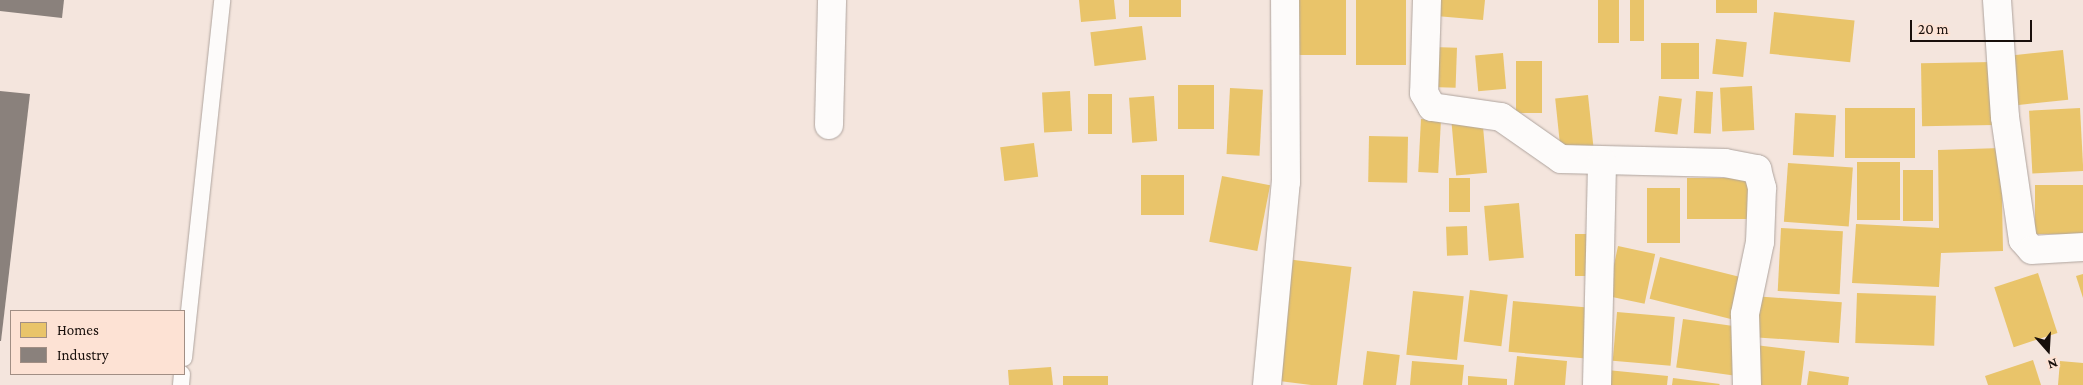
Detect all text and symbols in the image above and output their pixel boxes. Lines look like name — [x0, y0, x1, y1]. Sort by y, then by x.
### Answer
scale bar — [1913, 10, 2036, 42]
text: 20 m — [1918, 21, 1949, 37]
legend — [10, 310, 185, 375]
text: Homes — [57, 322, 99, 338]
north arrow — [2023, 325, 2073, 375]
text: Industry — [57, 347, 109, 363]
text: N — [2046, 355, 2060, 373]

